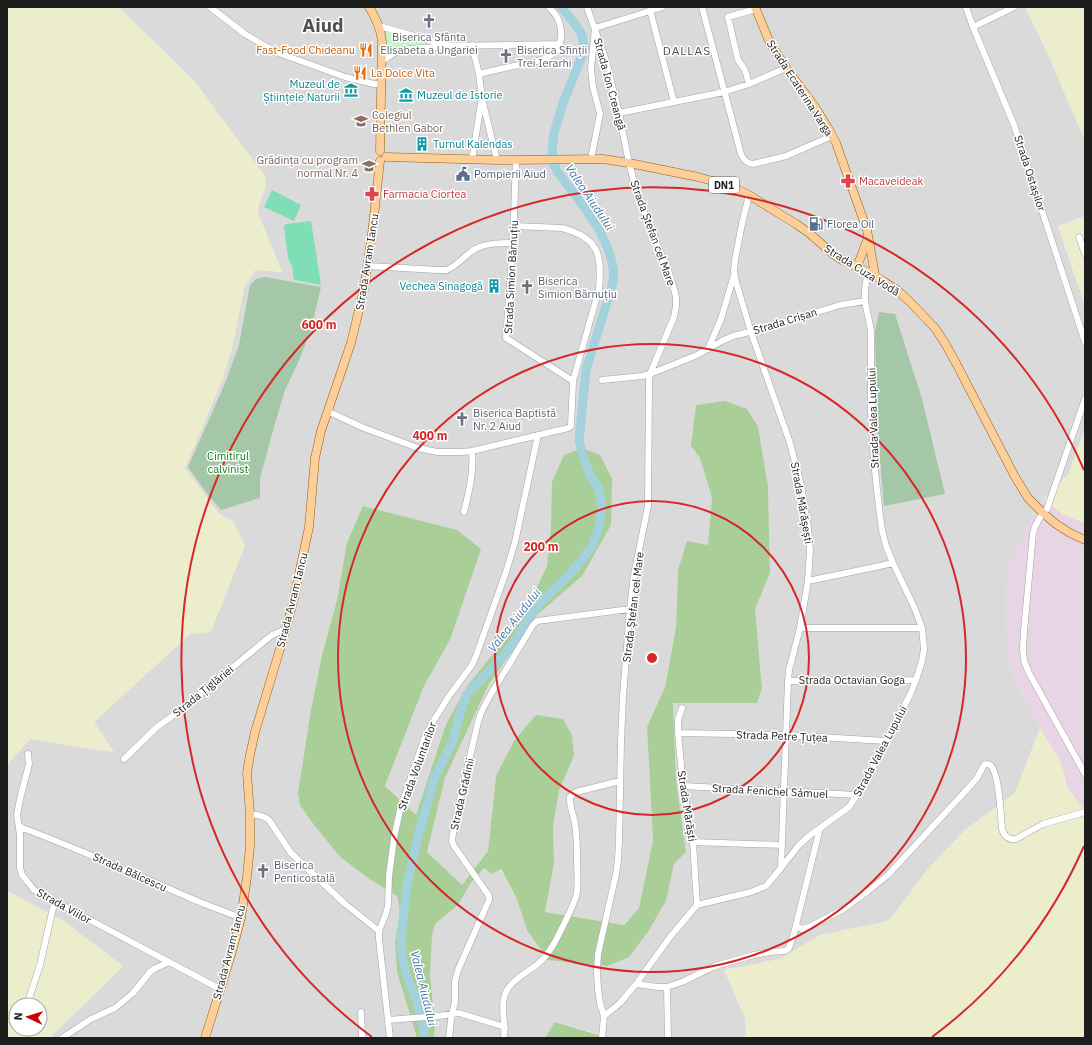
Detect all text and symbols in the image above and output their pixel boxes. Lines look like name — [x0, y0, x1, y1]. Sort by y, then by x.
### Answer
district label: Aiud — [302, 13, 344, 37]
church icon: Biserica Sfânta Elisabeta a Ungariei — [421, 13, 437, 29]
place label: Biserica Sfânta Elisabeta a Ungariei — [380, 30, 478, 57]
street label: Strada Ion Creangă — [591, 36, 629, 132]
street label: Strada Ecaterina Varga — [764, 37, 836, 139]
restaurant icon: Fast-Food Chideanu — [358, 42, 374, 58]
place label: Fast-Food Chideanu — [256, 43, 355, 57]
place label: Biserica Sfinții Trei Ierarhi — [517, 43, 587, 70]
district label: DALLAS — [663, 43, 711, 58]
church icon: Biserica Sfinții Trei Ierarhi — [498, 48, 514, 64]
restaurant icon: La Dolce Vita — [352, 65, 368, 81]
place label: La Dolce Vita — [371, 66, 435, 80]
place label: Muzeul de Științele Naturii — [263, 77, 340, 104]
museum icon: Muzeul de Științele Naturii — [343, 82, 359, 98]
museum icon: Muzeul de Istorie — [398, 87, 414, 103]
place label: Muzeul de Istorie — [417, 88, 503, 102]
place label: Colegiul Bethlen Gabor — [372, 108, 443, 135]
school or university icon: Colegiul Bethlen Gabor — [353, 113, 369, 129]
street label: Strada Ostașilor — [1011, 133, 1049, 213]
building icon: Turnul Kalendas — [414, 136, 430, 152]
place label: Turnul Kalendas — [433, 137, 513, 151]
place label: Grădința cu program normal Nr. 4 — [257, 153, 358, 180]
school or university icon: Grădința cu program normal Nr. 4 — [361, 158, 377, 174]
water label: Valea Aiudului — [562, 161, 618, 234]
public building icon: Pompierii Aiud — [455, 166, 471, 182]
place label: Pompierii Aiud — [474, 167, 546, 181]
pharmacy icon: Macaveideak — [840, 173, 856, 189]
place label: Macaveideak — [859, 174, 924, 188]
road number: DN1 — [709, 177, 739, 193]
street label: Strada Ștefan cel Mare — [627, 178, 679, 288]
pharmacy icon: Farmacia Ciortea — [364, 186, 380, 202]
place label: Farmacia Ciortea — [383, 187, 467, 201]
street label: Strada Avram Iancu — [352, 213, 382, 311]
fuel station icon: Florea Oil — [808, 216, 824, 232]
place label: Florea Oil — [827, 217, 874, 231]
street label: Strada Simion Bărnuțiu — [501, 220, 521, 334]
street label: Strada Cuza Vodă — [822, 241, 902, 299]
place label: Biserica Simion Bărnuțiu — [538, 274, 617, 301]
building icon: Vechea Sinagogă — [486, 278, 502, 294]
place label: Vechea Sinagogă — [399, 279, 483, 293]
church icon: Biserica Simion Bărnuțiu — [519, 279, 535, 295]
street label: Strada Crișan — [751, 305, 819, 337]
text: 600 m — [301, 317, 337, 332]
street label: Strada Valea Lupului — [864, 367, 882, 469]
place label: Biserica Baptistă Nr. 2 Aiud — [473, 406, 556, 433]
church icon: Biserica Baptistă Nr. 2 Aiud — [454, 411, 470, 427]
text: 400 m — [412, 428, 448, 443]
park label: Cimitirul calvinist — [207, 449, 249, 476]
street label: Strada Mărășești — [788, 461, 816, 545]
text: 200 m — [523, 539, 559, 554]
street label: Strada Avram Iancu — [273, 551, 311, 649]
street label: Strada Ștefan cel Mare — [619, 551, 647, 663]
water label: Valea Aiudului — [484, 584, 544, 655]
centre of rings — [645, 651, 659, 665]
street label: Strada Țiglăriei — [170, 662, 236, 720]
street label: Strada Octavian Goga — [799, 673, 905, 687]
street label: Strada Valea Lupului — [850, 703, 910, 799]
street label: Strada Voluntarilor — [395, 720, 439, 812]
street label: Strada Petre Țuțea — [736, 727, 828, 745]
street label: Strada Grădinii — [447, 757, 477, 831]
street label: Strada Mărăști — [674, 770, 700, 842]
street label: Strada Fenichel Sámuel — [711, 781, 829, 801]
street label: Strada Bălcescu — [91, 849, 169, 895]
place label: Biserica Penticostală — [274, 858, 335, 885]
church icon: Biserica Penticostală — [255, 863, 271, 879]
street label: Strada Viilor — [34, 885, 94, 927]
street label: Strada Avram Iancu — [210, 903, 248, 1001]
water label: Valea Aiudului — [407, 949, 441, 1028]
north arrow — [8, 997, 48, 1037]
text: N — [11, 1012, 25, 1021]

